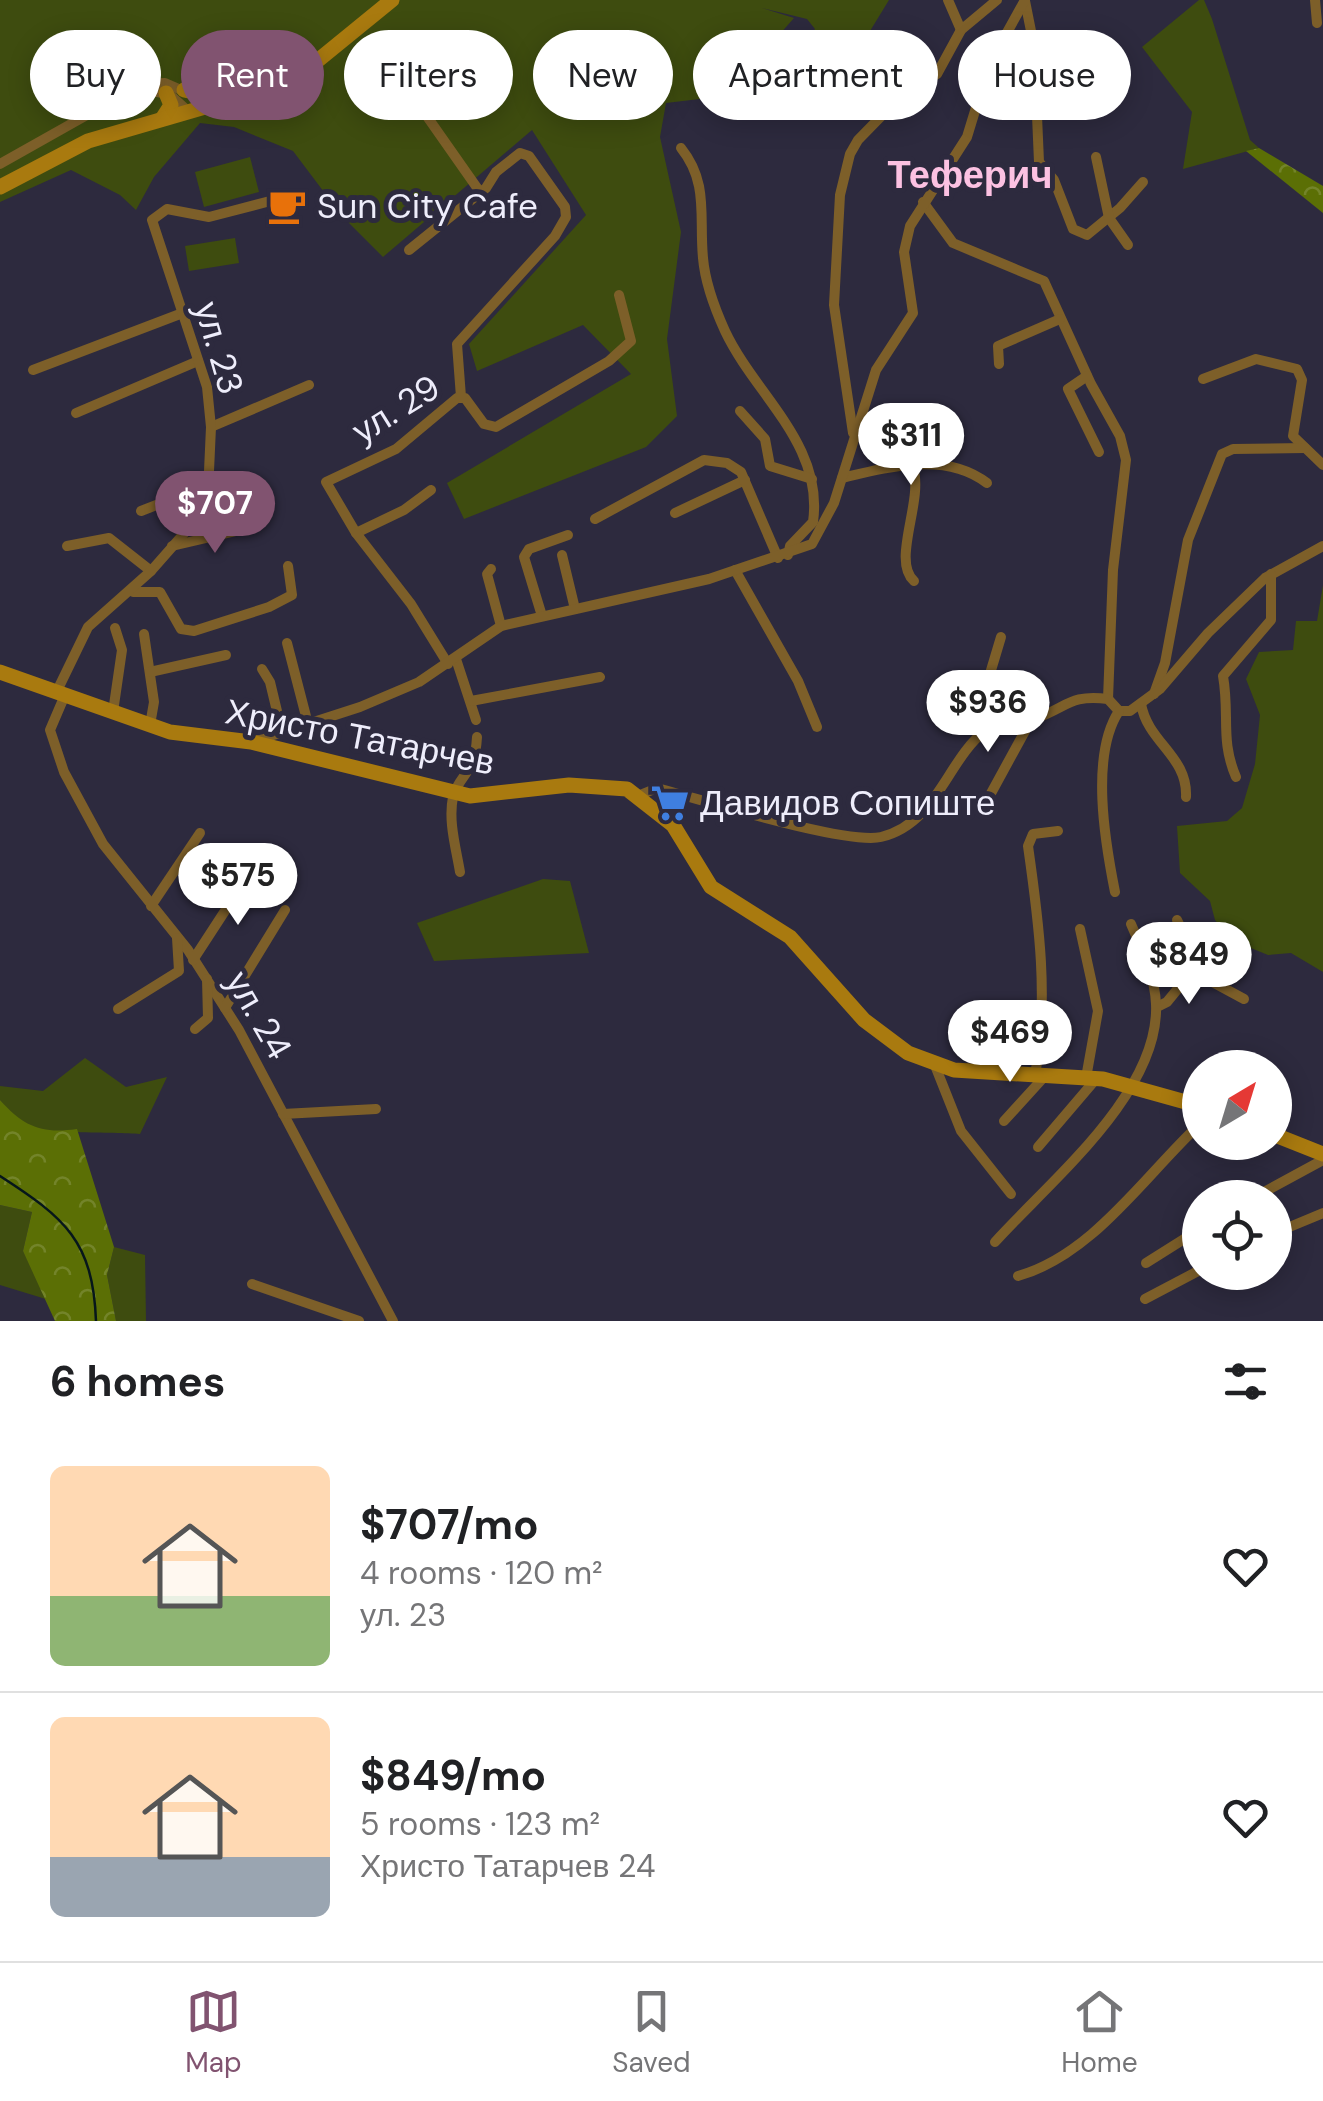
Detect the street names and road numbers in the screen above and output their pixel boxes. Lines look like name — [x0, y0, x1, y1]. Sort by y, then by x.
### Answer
street label: ул. 23 — [184, 296, 254, 400]
street label: ул. 29 — [343, 364, 449, 454]
street label: Христо Татарчев — [222, 688, 498, 786]
street label: ул. 24 — [216, 963, 302, 1067]

